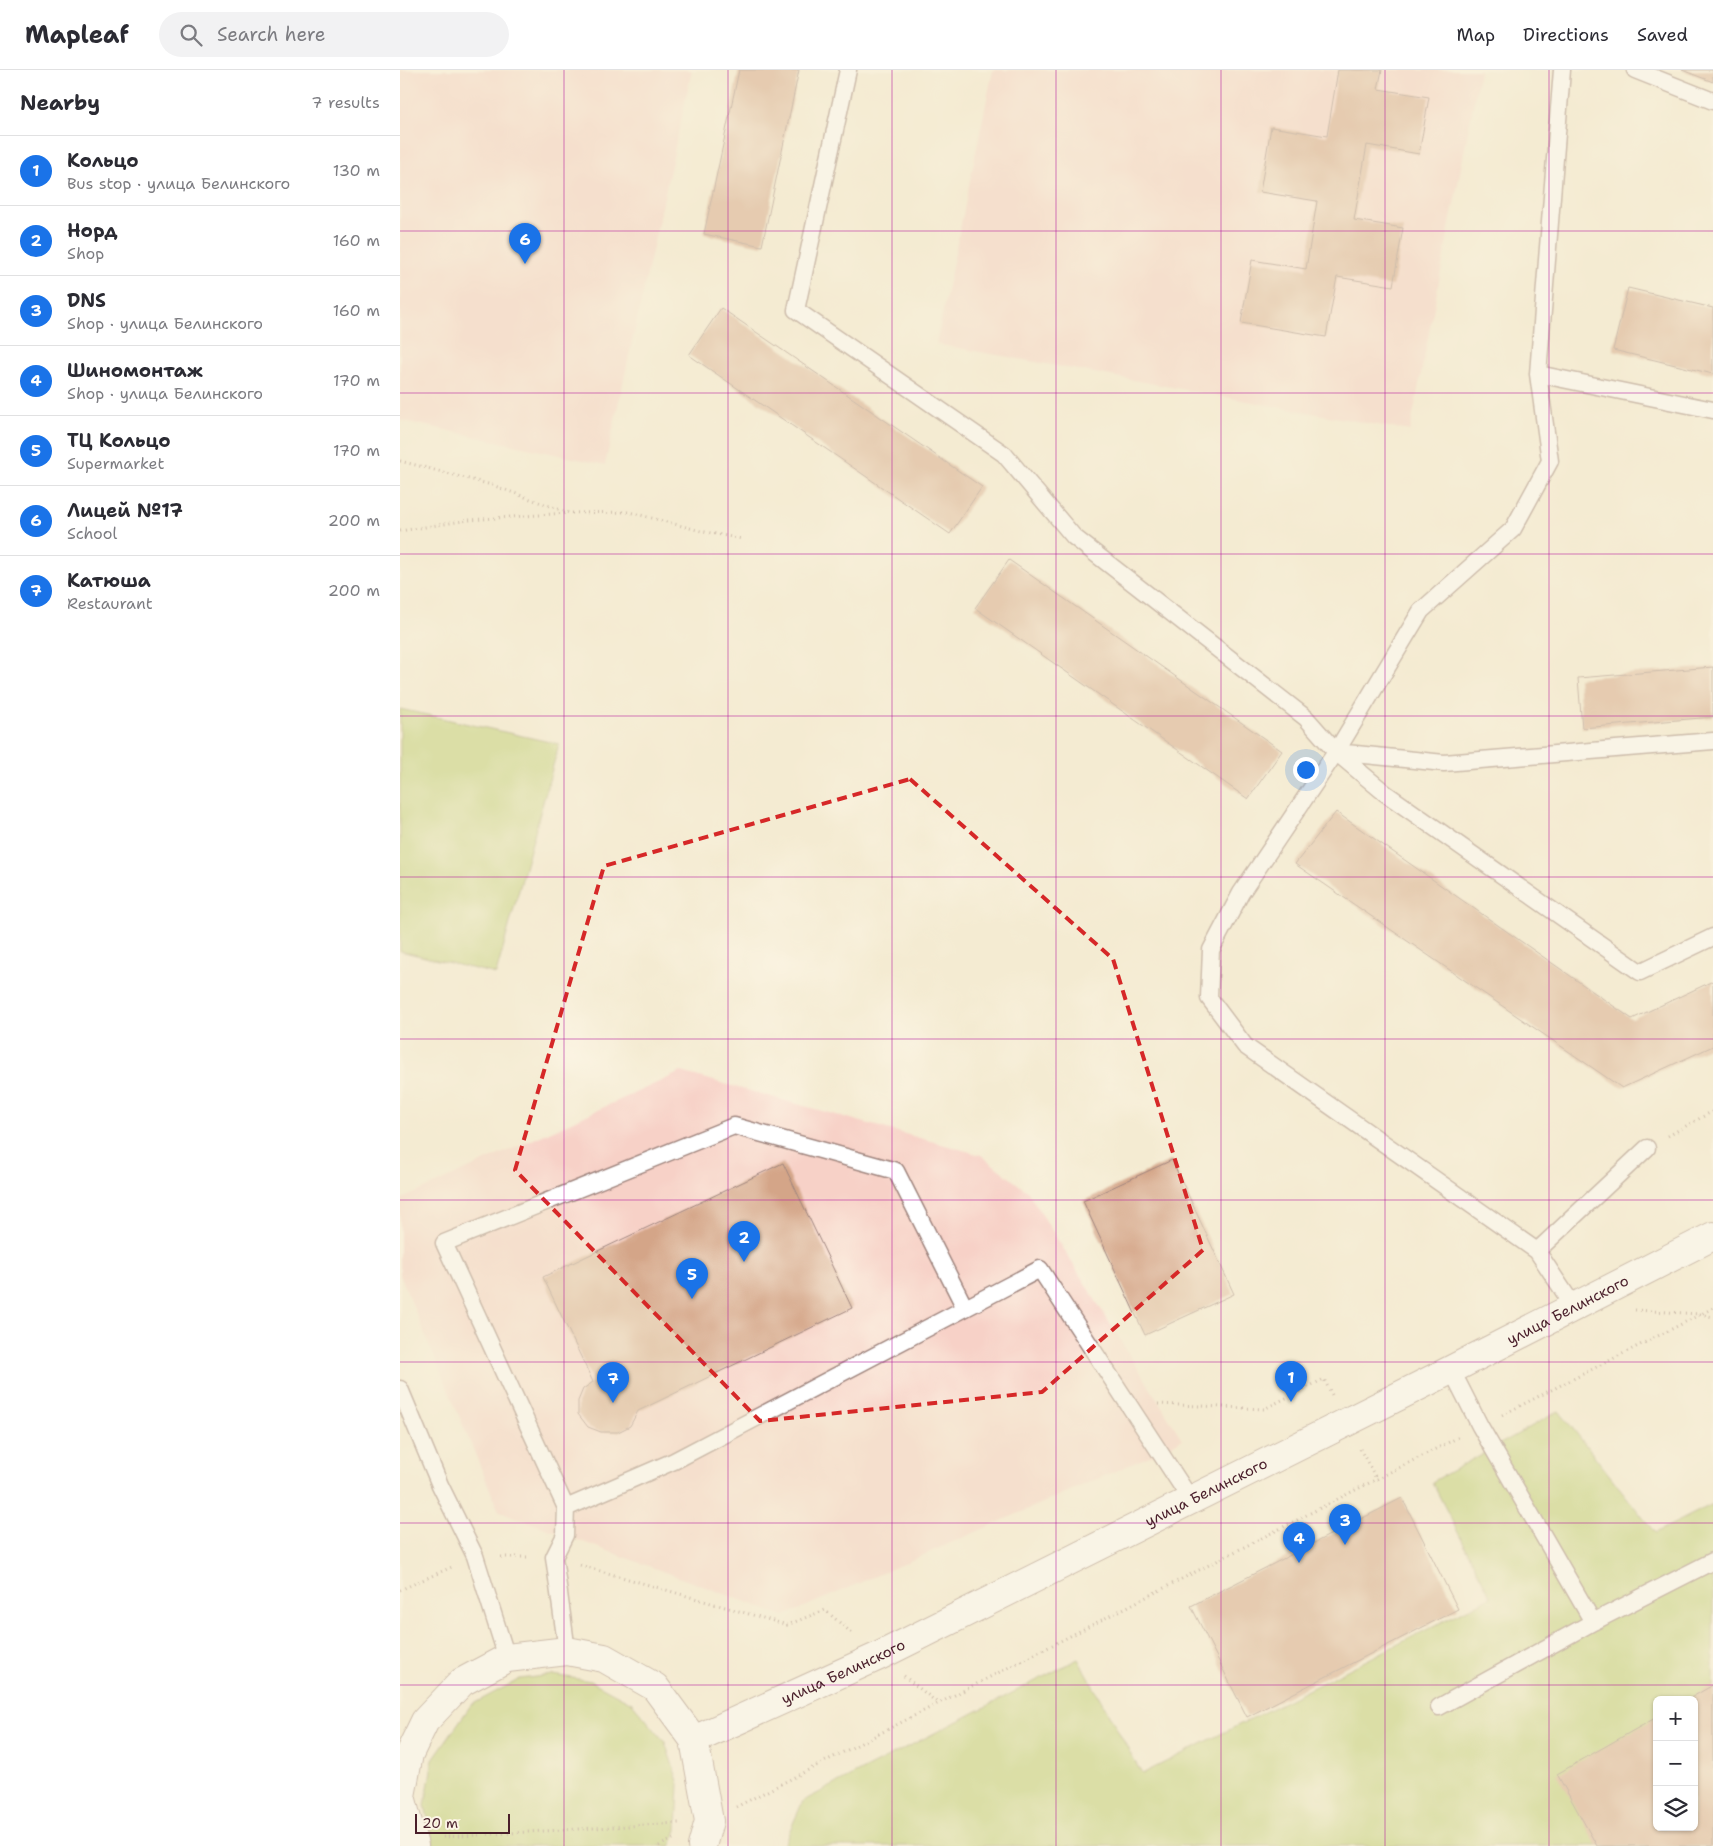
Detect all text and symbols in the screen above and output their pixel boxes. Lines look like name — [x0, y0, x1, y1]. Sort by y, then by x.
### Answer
search box — [159, 12, 509, 57]
text: Mapleaf — [25, 19, 129, 51]
icon: search — [177, 21, 205, 49]
text: Search here — [217, 22, 325, 47]
text: Map — [1457, 23, 1495, 47]
text: Directions — [1523, 23, 1609, 47]
text: Saved — [1637, 23, 1688, 47]
text: Nearby — [20, 89, 100, 117]
text: 7 results — [311, 92, 380, 113]
text: Кольцо — [67, 148, 139, 173]
text: 1 — [32, 160, 40, 181]
text: 130 m — [333, 160, 380, 181]
text: Bus stop · улица Белинского — [67, 173, 290, 194]
text: Норд — [67, 218, 118, 243]
pin: 6 — [509, 223, 541, 264]
text: 2 — [30, 230, 42, 251]
text: 160 m — [333, 230, 380, 251]
text: Shop — [67, 243, 104, 264]
text: DNS — [67, 288, 106, 313]
text: 3 — [30, 300, 42, 321]
text: 160 m — [333, 300, 380, 321]
text: Shop · улица Белинского — [67, 313, 263, 334]
text: Шиномонтаж — [67, 358, 203, 383]
text: 4 — [30, 370, 42, 391]
text: 170 m — [333, 370, 380, 391]
text: Shop · улица Белинского — [67, 383, 263, 404]
text: ТЦ Кольцо — [67, 428, 171, 453]
text: 5 — [31, 440, 41, 461]
text: 170 m — [333, 440, 380, 461]
text: Supermarket — [67, 453, 164, 474]
text: Лицей №17 — [67, 498, 183, 523]
text: 6 — [30, 510, 42, 531]
text: 200 m — [328, 510, 380, 531]
text: School — [67, 523, 117, 544]
text: Катюша — [67, 568, 151, 593]
text: 7 — [30, 580, 42, 601]
text: 200 m — [328, 580, 380, 601]
text: Restaurant — [67, 593, 153, 614]
your location — [1293, 757, 1319, 783]
pin: 2 — [728, 1221, 760, 1262]
pin: 5 — [676, 1258, 708, 1299]
street label: улица Белинского — [1503, 1271, 1632, 1350]
pin: 1 — [1275, 1361, 1307, 1402]
pin: 7 — [597, 1362, 629, 1403]
street label: улица Белинского — [1142, 1453, 1271, 1531]
pin: 3 — [1329, 1504, 1361, 1545]
pin: 4 — [1283, 1522, 1315, 1563]
street label: улица Белинского — [778, 1635, 909, 1709]
map controls — [1653, 1696, 1698, 1831]
button: + — [1653, 1696, 1698, 1741]
button: − — [1653, 1741, 1698, 1786]
button: layers — [1653, 1786, 1698, 1831]
scale bar — [415, 1811, 510, 1834]
text: 20 m — [422, 1814, 458, 1832]

